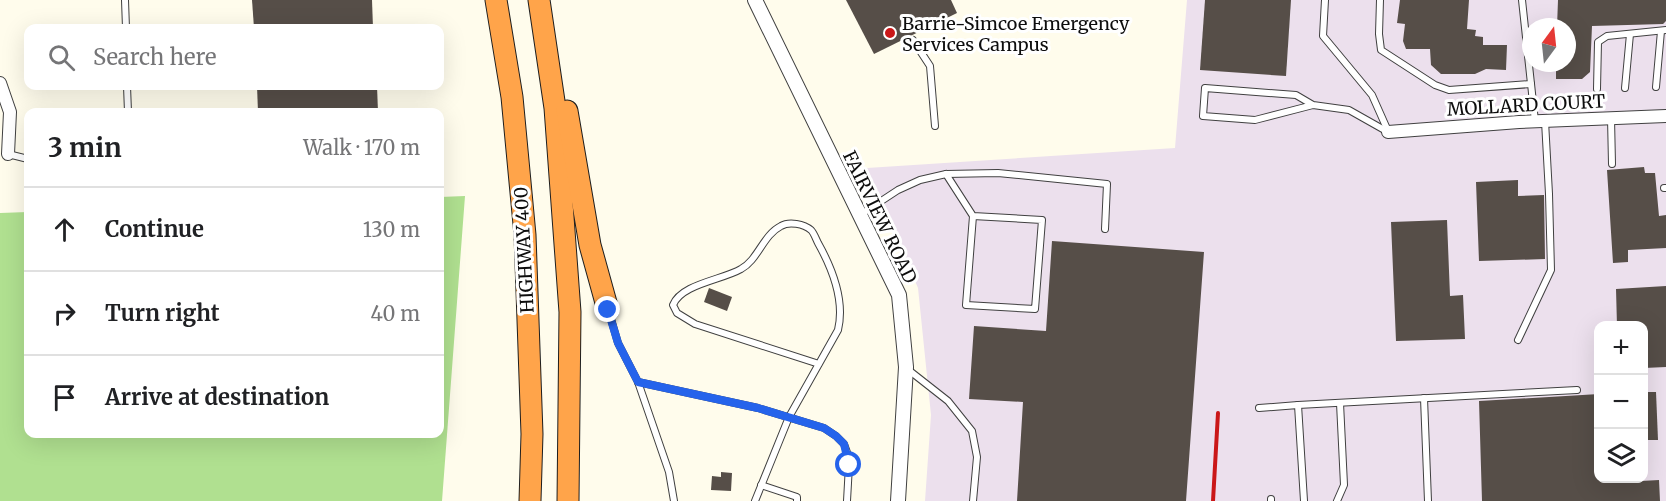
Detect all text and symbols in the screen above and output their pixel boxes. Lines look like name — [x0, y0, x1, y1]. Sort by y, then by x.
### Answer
place label: Barrie-Simcoe Emergency Services Campus — [902, 12, 1130, 56]
north arrow — [1522, 18, 1576, 72]
search box — [24, 24, 444, 90]
marker: Barrie-Simcoe Emergency Services Campus — [883, 26, 897, 40]
icon: search — [45, 41, 78, 74]
text: Search here — [93, 43, 216, 71]
street label: MOLLARD COURT — [1446, 89, 1606, 121]
text: 3 min — [48, 131, 122, 164]
text: Walk · 170 m — [303, 135, 420, 160]
street label: FAIRVIEW ROAD — [838, 147, 922, 287]
street label: HIGHWAY 400 — [509, 186, 539, 314]
icon: ahead — [48, 213, 81, 246]
text: Continue — [105, 215, 204, 243]
text: 130 m — [363, 217, 420, 242]
route end — [594, 296, 620, 322]
icon: right — [48, 297, 81, 330]
text: Turn right — [105, 299, 219, 327]
text: 40 m — [370, 301, 420, 326]
map controls — [1594, 321, 1648, 483]
button: + — [1594, 321, 1648, 375]
button: − — [1594, 375, 1648, 429]
icon: arrive — [48, 381, 81, 414]
text: Arrive at destination — [105, 383, 329, 411]
button: layers — [1594, 429, 1648, 483]
route start — [835, 451, 861, 477]

